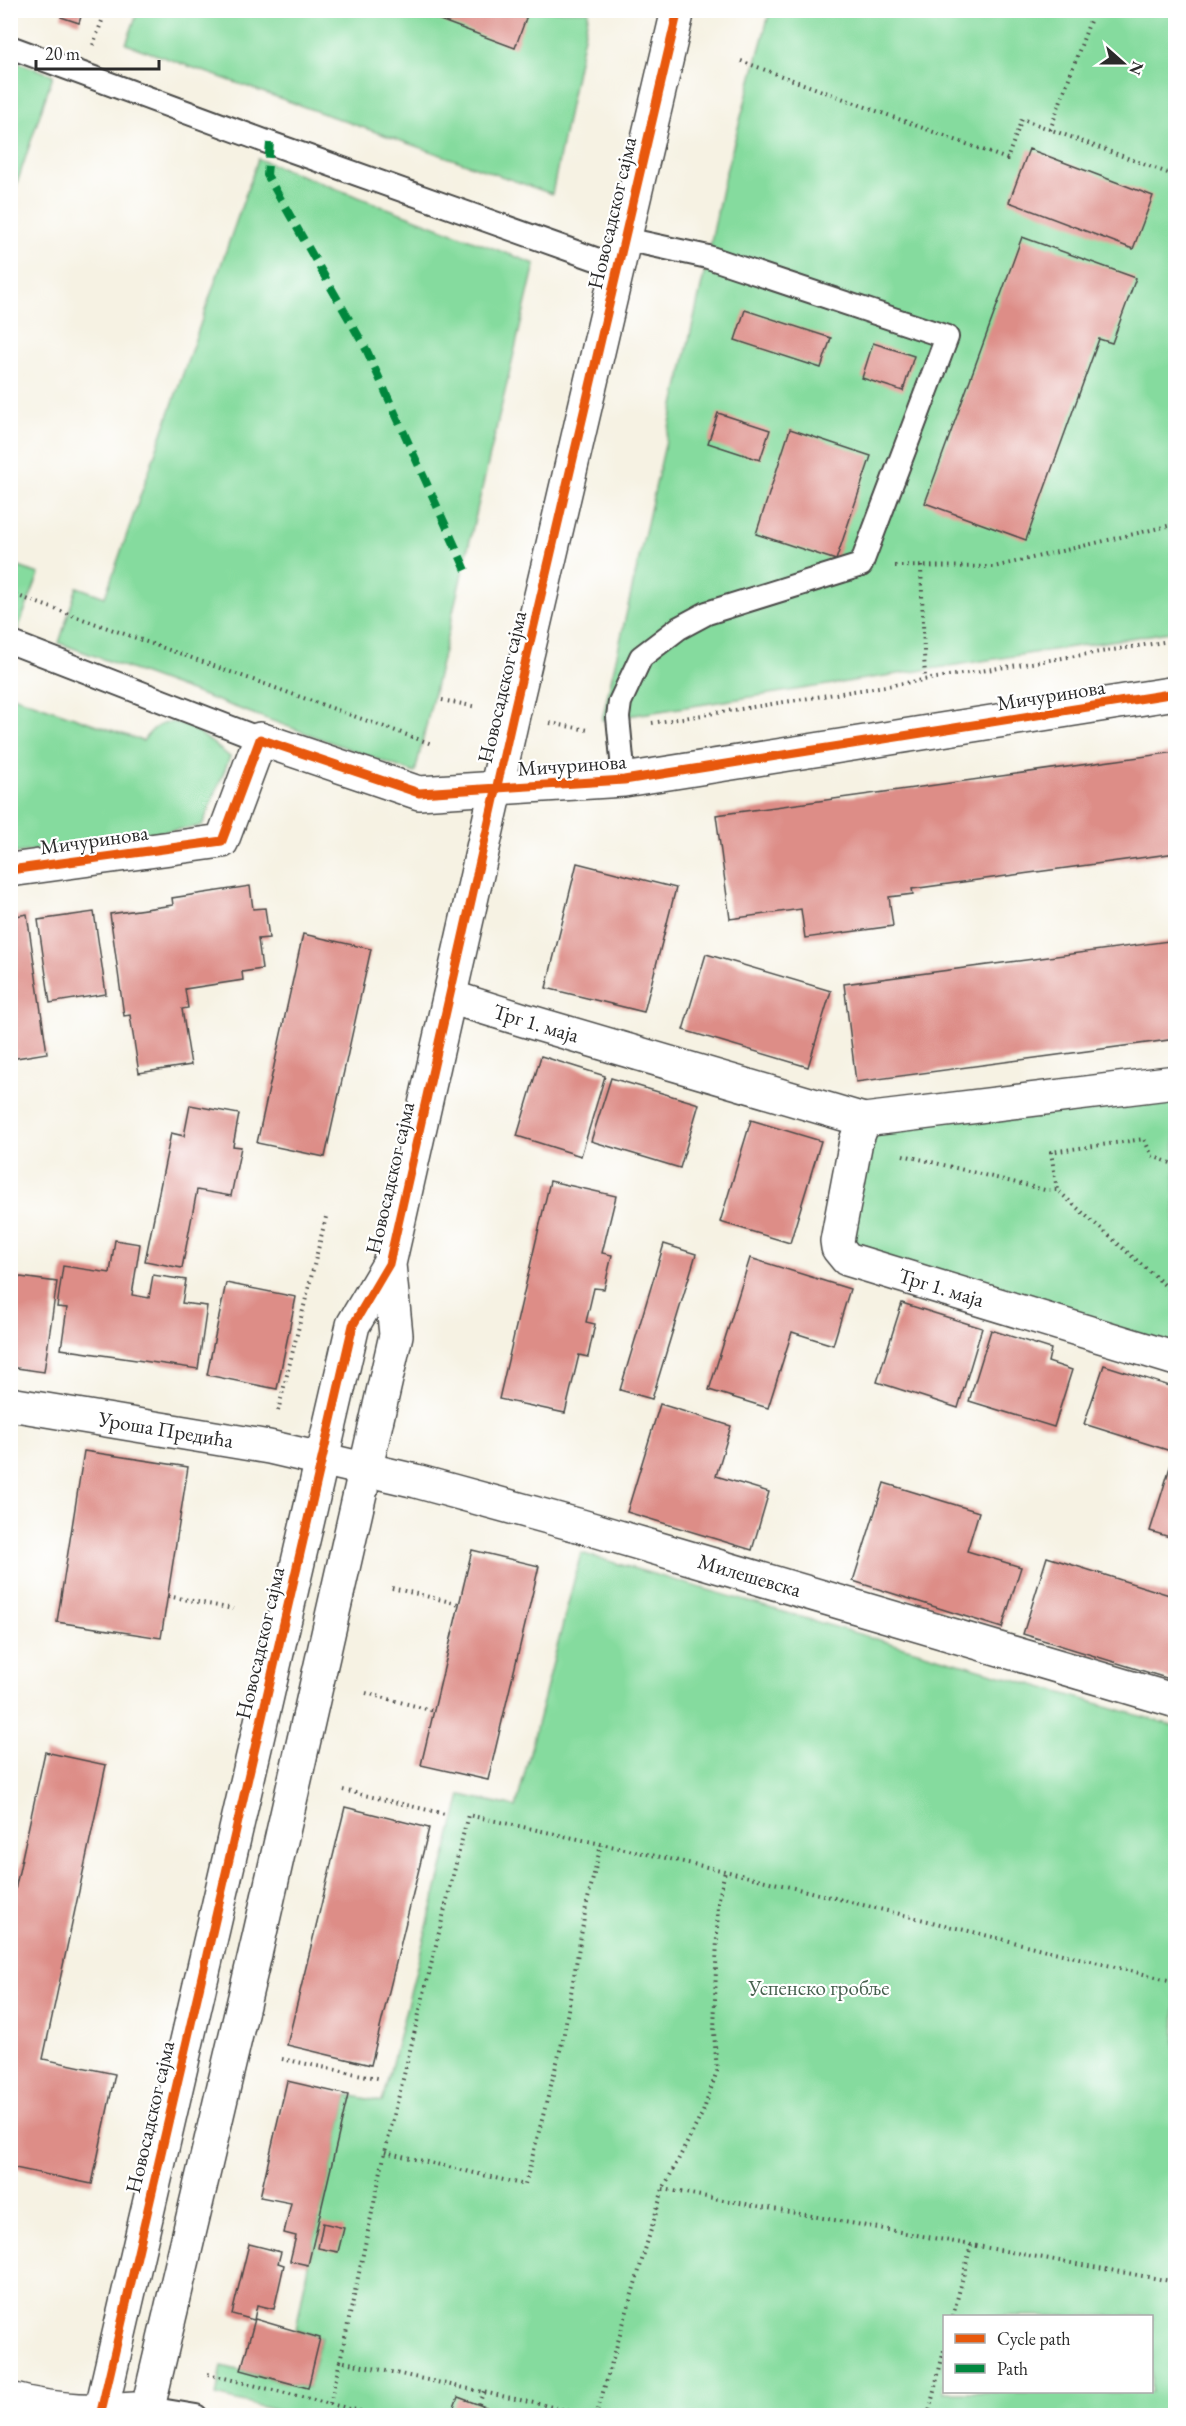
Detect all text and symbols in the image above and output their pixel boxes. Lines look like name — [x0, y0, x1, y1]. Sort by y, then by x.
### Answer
scale bar — [36, 33, 159, 71]
north arrow — [1093, 33, 1153, 93]
text: 20 m — [45, 42, 80, 65]
text: N — [1124, 58, 1149, 78]
street label: Новосадског сајма — [581, 134, 642, 292]
street label: Новосадског сајма — [471, 608, 532, 766]
street label: Мичуринова — [995, 673, 1108, 716]
street label: Мичуринова — [517, 747, 628, 782]
street label: Мичуринова — [38, 818, 150, 860]
street label: Трг 1. маја — [490, 997, 583, 1049]
street label: Новосадског сајма — [359, 1099, 420, 1257]
street label: Трг 1. маја — [895, 1261, 988, 1313]
street label: Уроша Предића — [95, 1405, 236, 1454]
street label: Милешевска — [695, 1547, 805, 1603]
street label: Новосадског сајма — [229, 1564, 290, 1722]
park label: Успенско гробље — [748, 1974, 889, 2001]
street label: Новосадског сајма — [119, 2038, 180, 2196]
legend — [943, 2315, 1153, 2393]
text: Cycle path — [997, 2327, 1071, 2350]
text: Path — [997, 2357, 1028, 2380]

